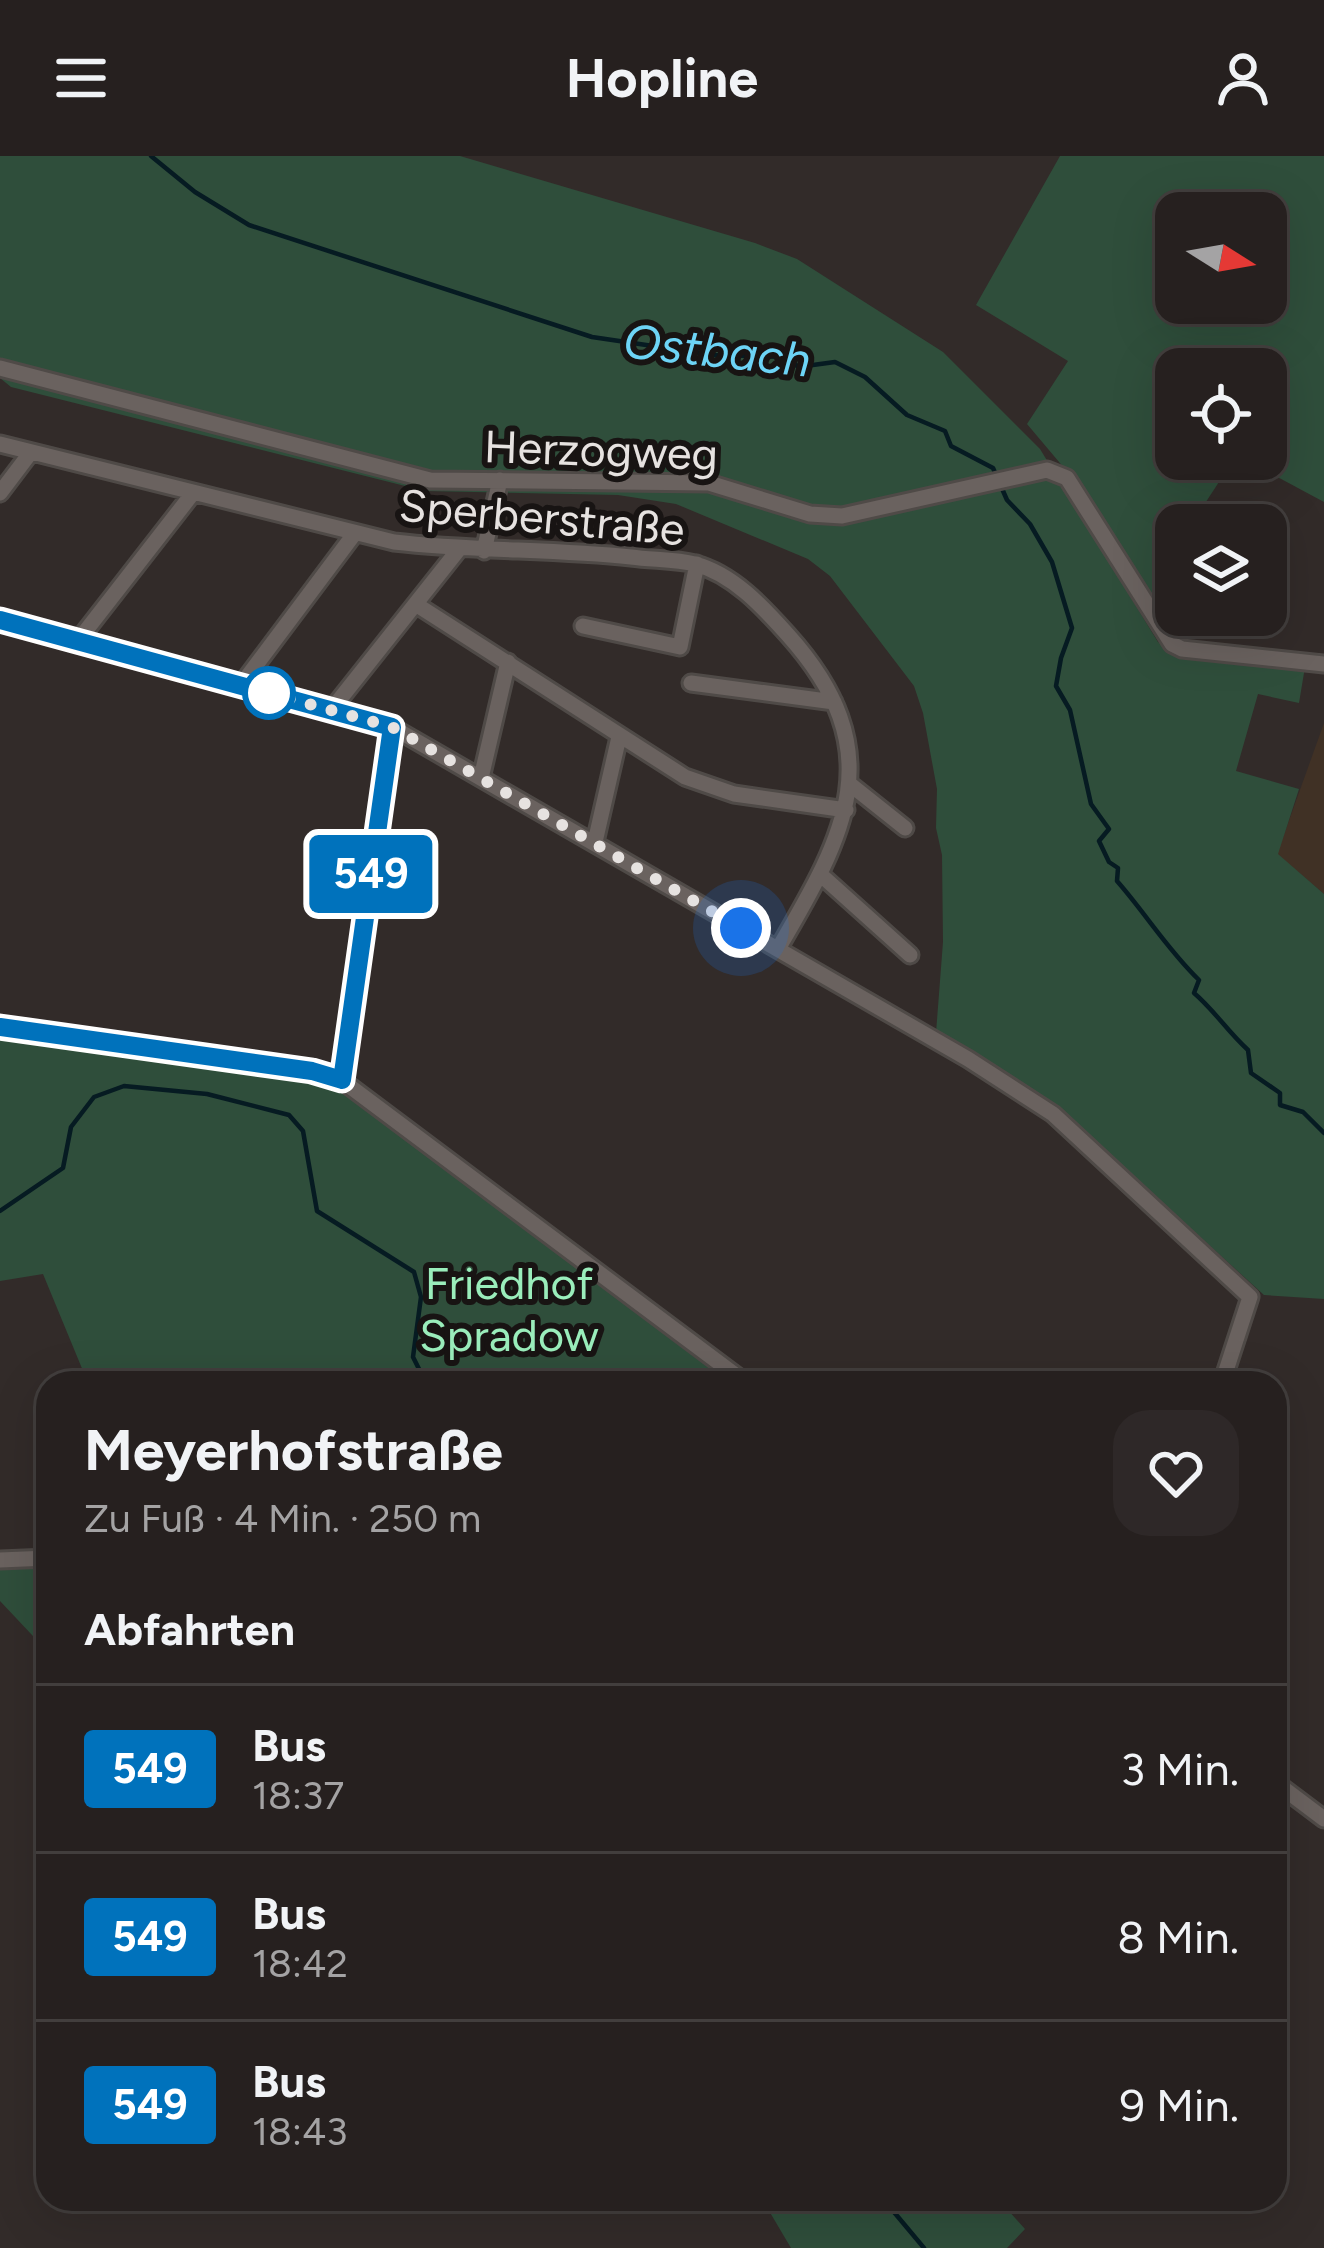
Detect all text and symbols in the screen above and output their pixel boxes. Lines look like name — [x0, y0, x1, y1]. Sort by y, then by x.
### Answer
icon: menu — [48, 45, 114, 111]
icon: person — [1210, 45, 1276, 111]
text: Hopline — [566, 46, 758, 111]
north arrow — [1155, 192, 1287, 324]
map controls — [1155, 192, 1287, 636]
water label: Ostbach — [621, 311, 813, 389]
button: locate — [1155, 348, 1287, 480]
street label: Herzogweg — [483, 419, 719, 481]
street label: Sperberstraße — [397, 478, 687, 556]
button: layers — [1155, 504, 1287, 636]
unlabelled marker — [244, 668, 294, 718]
line badge: 549 — [302, 835, 440, 913]
text: 549 — [333, 848, 409, 899]
your location — [711, 898, 771, 958]
park label: Friedhof Spradow — [419, 1256, 599, 1362]
button: heart — [1113, 1410, 1239, 1536]
text: Meyerhofstraße — [84, 1416, 503, 1484]
text: Zu Fuß · 4 Min. · 250 m — [84, 1495, 481, 1542]
text: Abfahrten — [84, 1602, 295, 1656]
text: Bus — [252, 1718, 326, 1772]
text: 3 Min. — [1120, 1742, 1239, 1796]
text: 549 — [112, 1743, 188, 1794]
text: 18:37 — [252, 1772, 344, 1819]
text: Bus — [252, 1886, 326, 1940]
text: 8 Min. — [1117, 1910, 1239, 1964]
text: 549 — [112, 1911, 188, 1962]
text: 18:42 — [252, 1940, 348, 1987]
text: Bus — [252, 2054, 326, 2108]
text: 9 Min. — [1119, 2078, 1239, 2132]
text: 549 — [112, 2079, 188, 2130]
text: 18:43 — [252, 2108, 347, 2155]

